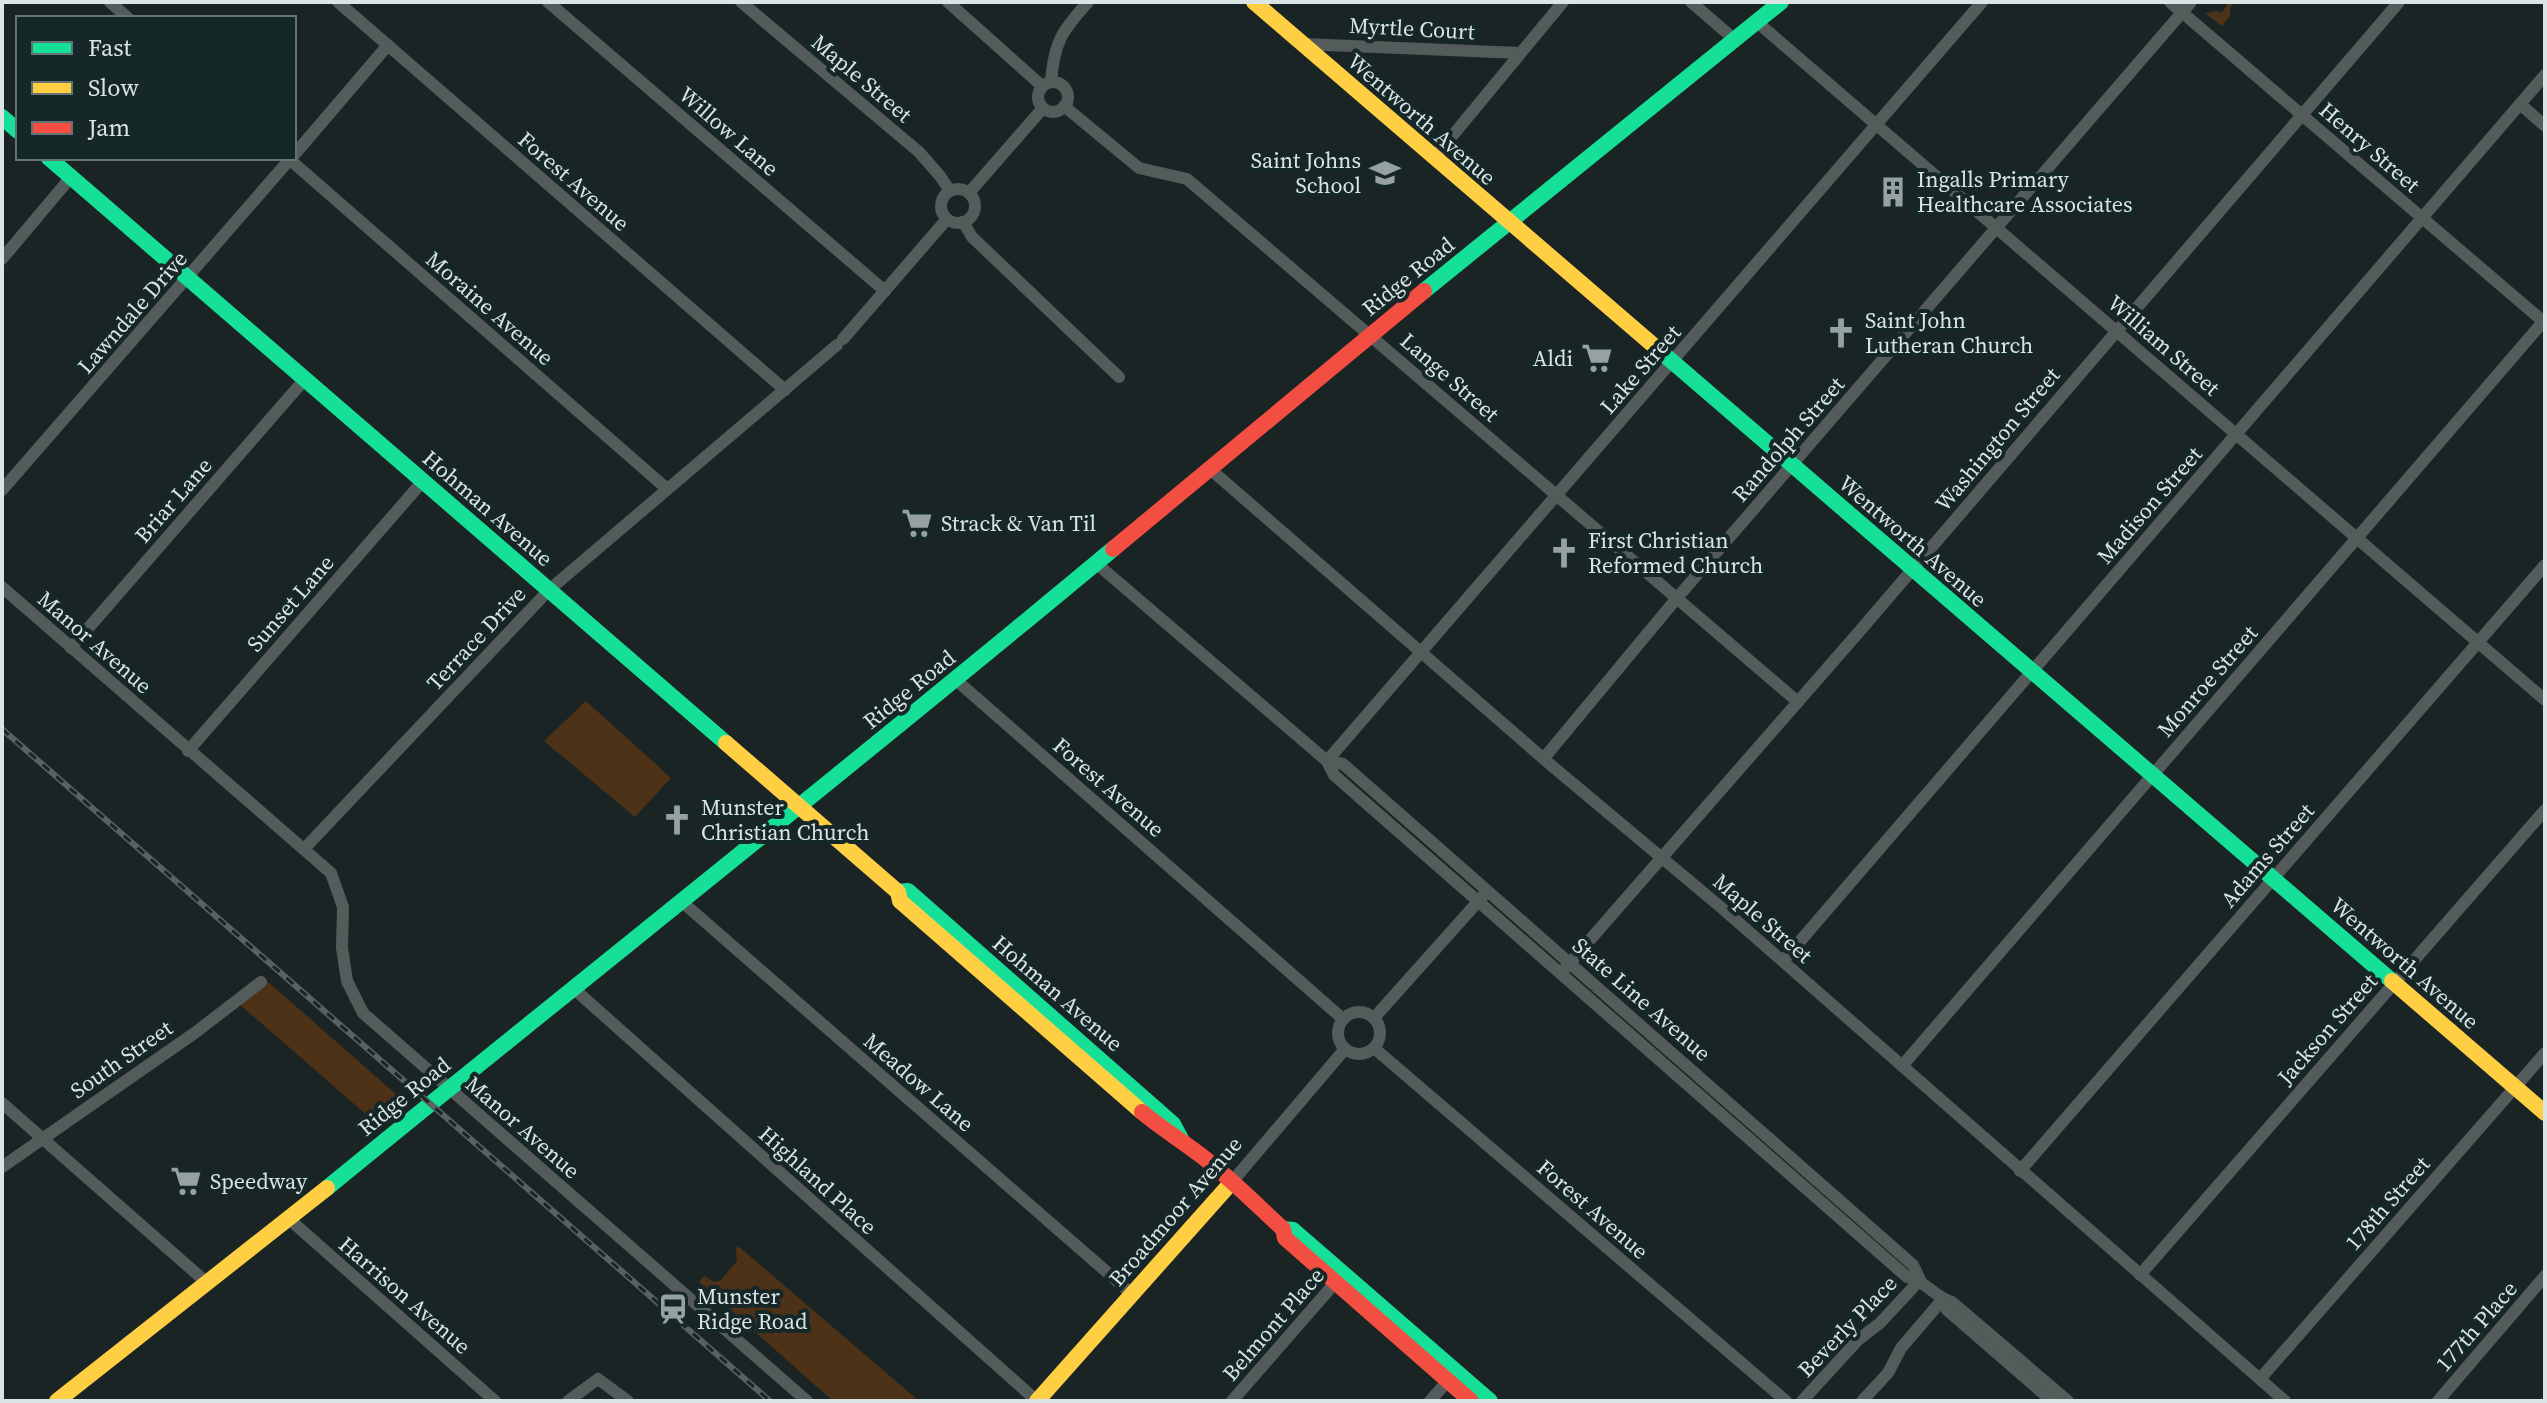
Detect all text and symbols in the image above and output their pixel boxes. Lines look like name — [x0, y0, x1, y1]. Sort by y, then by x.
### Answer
street label: Myrtle Court — [1348, 10, 1476, 46]
legend — [16, 16, 296, 160]
street label: Maple Street — [805, 27, 919, 129]
text: Fast — [88, 31, 132, 64]
street label: Wentworth Avenue — [1341, 46, 1503, 192]
text: Slow — [88, 71, 139, 104]
street label: Willow Lane — [673, 79, 785, 183]
street label: Henry Street — [2313, 95, 2427, 200]
text: Jam — [87, 111, 130, 144]
street label: Forest Avenue — [512, 124, 636, 238]
place label: Saint Johns School — [1251, 145, 1361, 200]
school or university icon: Saint Johns School — [1368, 156, 1402, 190]
place label: Ingalls Primary Healthcare Associates — [1917, 164, 2132, 219]
building icon: Ingalls Primary Healthcare Associates — [1876, 175, 1910, 209]
street label: Ridge Road — [1356, 229, 1461, 322]
street label: Lawndale Drive — [70, 244, 194, 380]
street label: Moraine Avenue — [420, 244, 560, 372]
street label: William Street — [2101, 288, 2227, 403]
place label: Saint John Lutheran Church — [1865, 305, 2033, 360]
church icon: Saint John Lutheran Church — [1824, 316, 1858, 350]
street label: Lake Street — [1593, 317, 1688, 420]
street label: Lange Street — [1394, 326, 1506, 429]
supermarket icon: Aldi — [1580, 341, 1614, 375]
place label: Aldi — [1533, 343, 1573, 373]
street label: Washington Street — [1928, 360, 2067, 517]
street label: Randolph Street — [1725, 369, 1851, 508]
street label: Madison Street — [2090, 439, 2209, 570]
street label: Hohman Avenue — [416, 443, 560, 573]
street label: Briar Lane — [128, 451, 218, 549]
street label: Wentworth Avenue — [1832, 468, 1994, 614]
supermarket icon: Strack & Van Til — [900, 506, 934, 540]
place label: Strack & Van Til — [941, 508, 1096, 538]
place label: First Christian Reformed Church — [1588, 525, 1763, 580]
church icon: First Christian Reformed Church — [1547, 536, 1581, 570]
street label: Sunset Lane — [240, 548, 340, 658]
street label: Terrace Drive — [420, 579, 532, 697]
street label: Manor Avenue — [31, 584, 159, 700]
street label: Monroe Street — [2150, 618, 2265, 743]
street label: Ridge Road — [857, 642, 962, 735]
street label: Forest Avenue — [1047, 730, 1171, 844]
place label: Munster Christian Church — [701, 792, 869, 847]
street label: Adams Street — [2213, 796, 2321, 913]
church icon: Munster Christian Church — [660, 803, 694, 837]
street label: Maple Street — [1707, 866, 1820, 970]
street label: Wentworth Avenue — [2324, 890, 2486, 1036]
street label: Hohman Avenue — [986, 928, 1130, 1058]
street label: State Line Avenue — [1566, 930, 1718, 1068]
street label: Jackson Street — [2270, 966, 2384, 1092]
street label: South Street — [64, 1012, 179, 1105]
street label: Meadow Lane — [858, 1026, 980, 1138]
street label: Ridge Road — [352, 1049, 457, 1142]
street label: Manor Avenue — [459, 1069, 587, 1185]
street label: Highland Place — [753, 1119, 883, 1241]
street label: Broadmoor Avenue — [1102, 1130, 1248, 1292]
street label: 178th Street — [2338, 1149, 2437, 1256]
street label: Forest Avenue — [1531, 1152, 1655, 1266]
supermarket icon: Speedway — [169, 1164, 203, 1198]
place label: Speedway — [210, 1166, 308, 1196]
street label: Harrison Avenue — [333, 1229, 477, 1361]
street label: Belmont Place — [1215, 1261, 1331, 1387]
street label: Beverly Place — [1791, 1268, 1903, 1384]
street label: 177th Place — [2428, 1274, 2524, 1378]
place label: Munster Ridge Road — [697, 1281, 808, 1336]
station icon: Munster Ridge Road — [656, 1292, 690, 1326]

